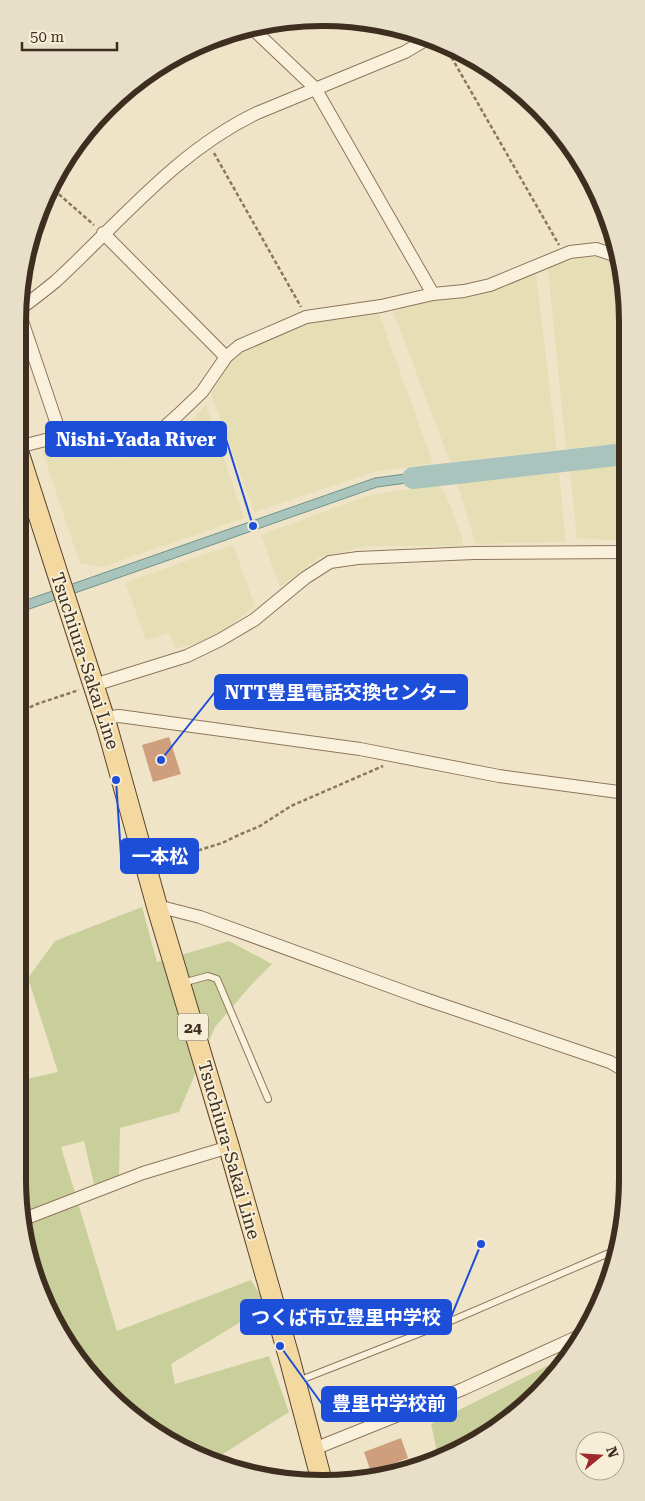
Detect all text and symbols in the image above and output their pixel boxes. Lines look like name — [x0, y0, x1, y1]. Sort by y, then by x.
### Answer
scale bar — [22, 20, 118, 52]
text: 50 m — [30, 28, 65, 46]
callout: Nishi-Yada River — [46, 422, 226, 456]
text: Nishi-Yada River — [56, 428, 216, 451]
street label: Tsuchiura-Sakai Line — [47, 570, 124, 752]
callout: NTT豊里電話交換センター — [215, 675, 467, 709]
text: NTT豊里電話交換センター — [225, 681, 457, 704]
callout: 一本松 — [121, 839, 198, 873]
text: 一本松 — [131, 845, 189, 868]
road number: 24 — [178, 1014, 208, 1040]
street label: Tsuchiura-Sakai Line — [194, 1058, 265, 1242]
callout: つくば市立豊里中学校 — [241, 1300, 451, 1334]
text: つくば市立豊里中学校 — [251, 1306, 441, 1329]
callout: 豊里中学校前 — [322, 1387, 456, 1421]
text: 豊里中学校前 — [332, 1392, 446, 1415]
north arrow — [575, 1431, 625, 1481]
text: N — [603, 1444, 622, 1460]

